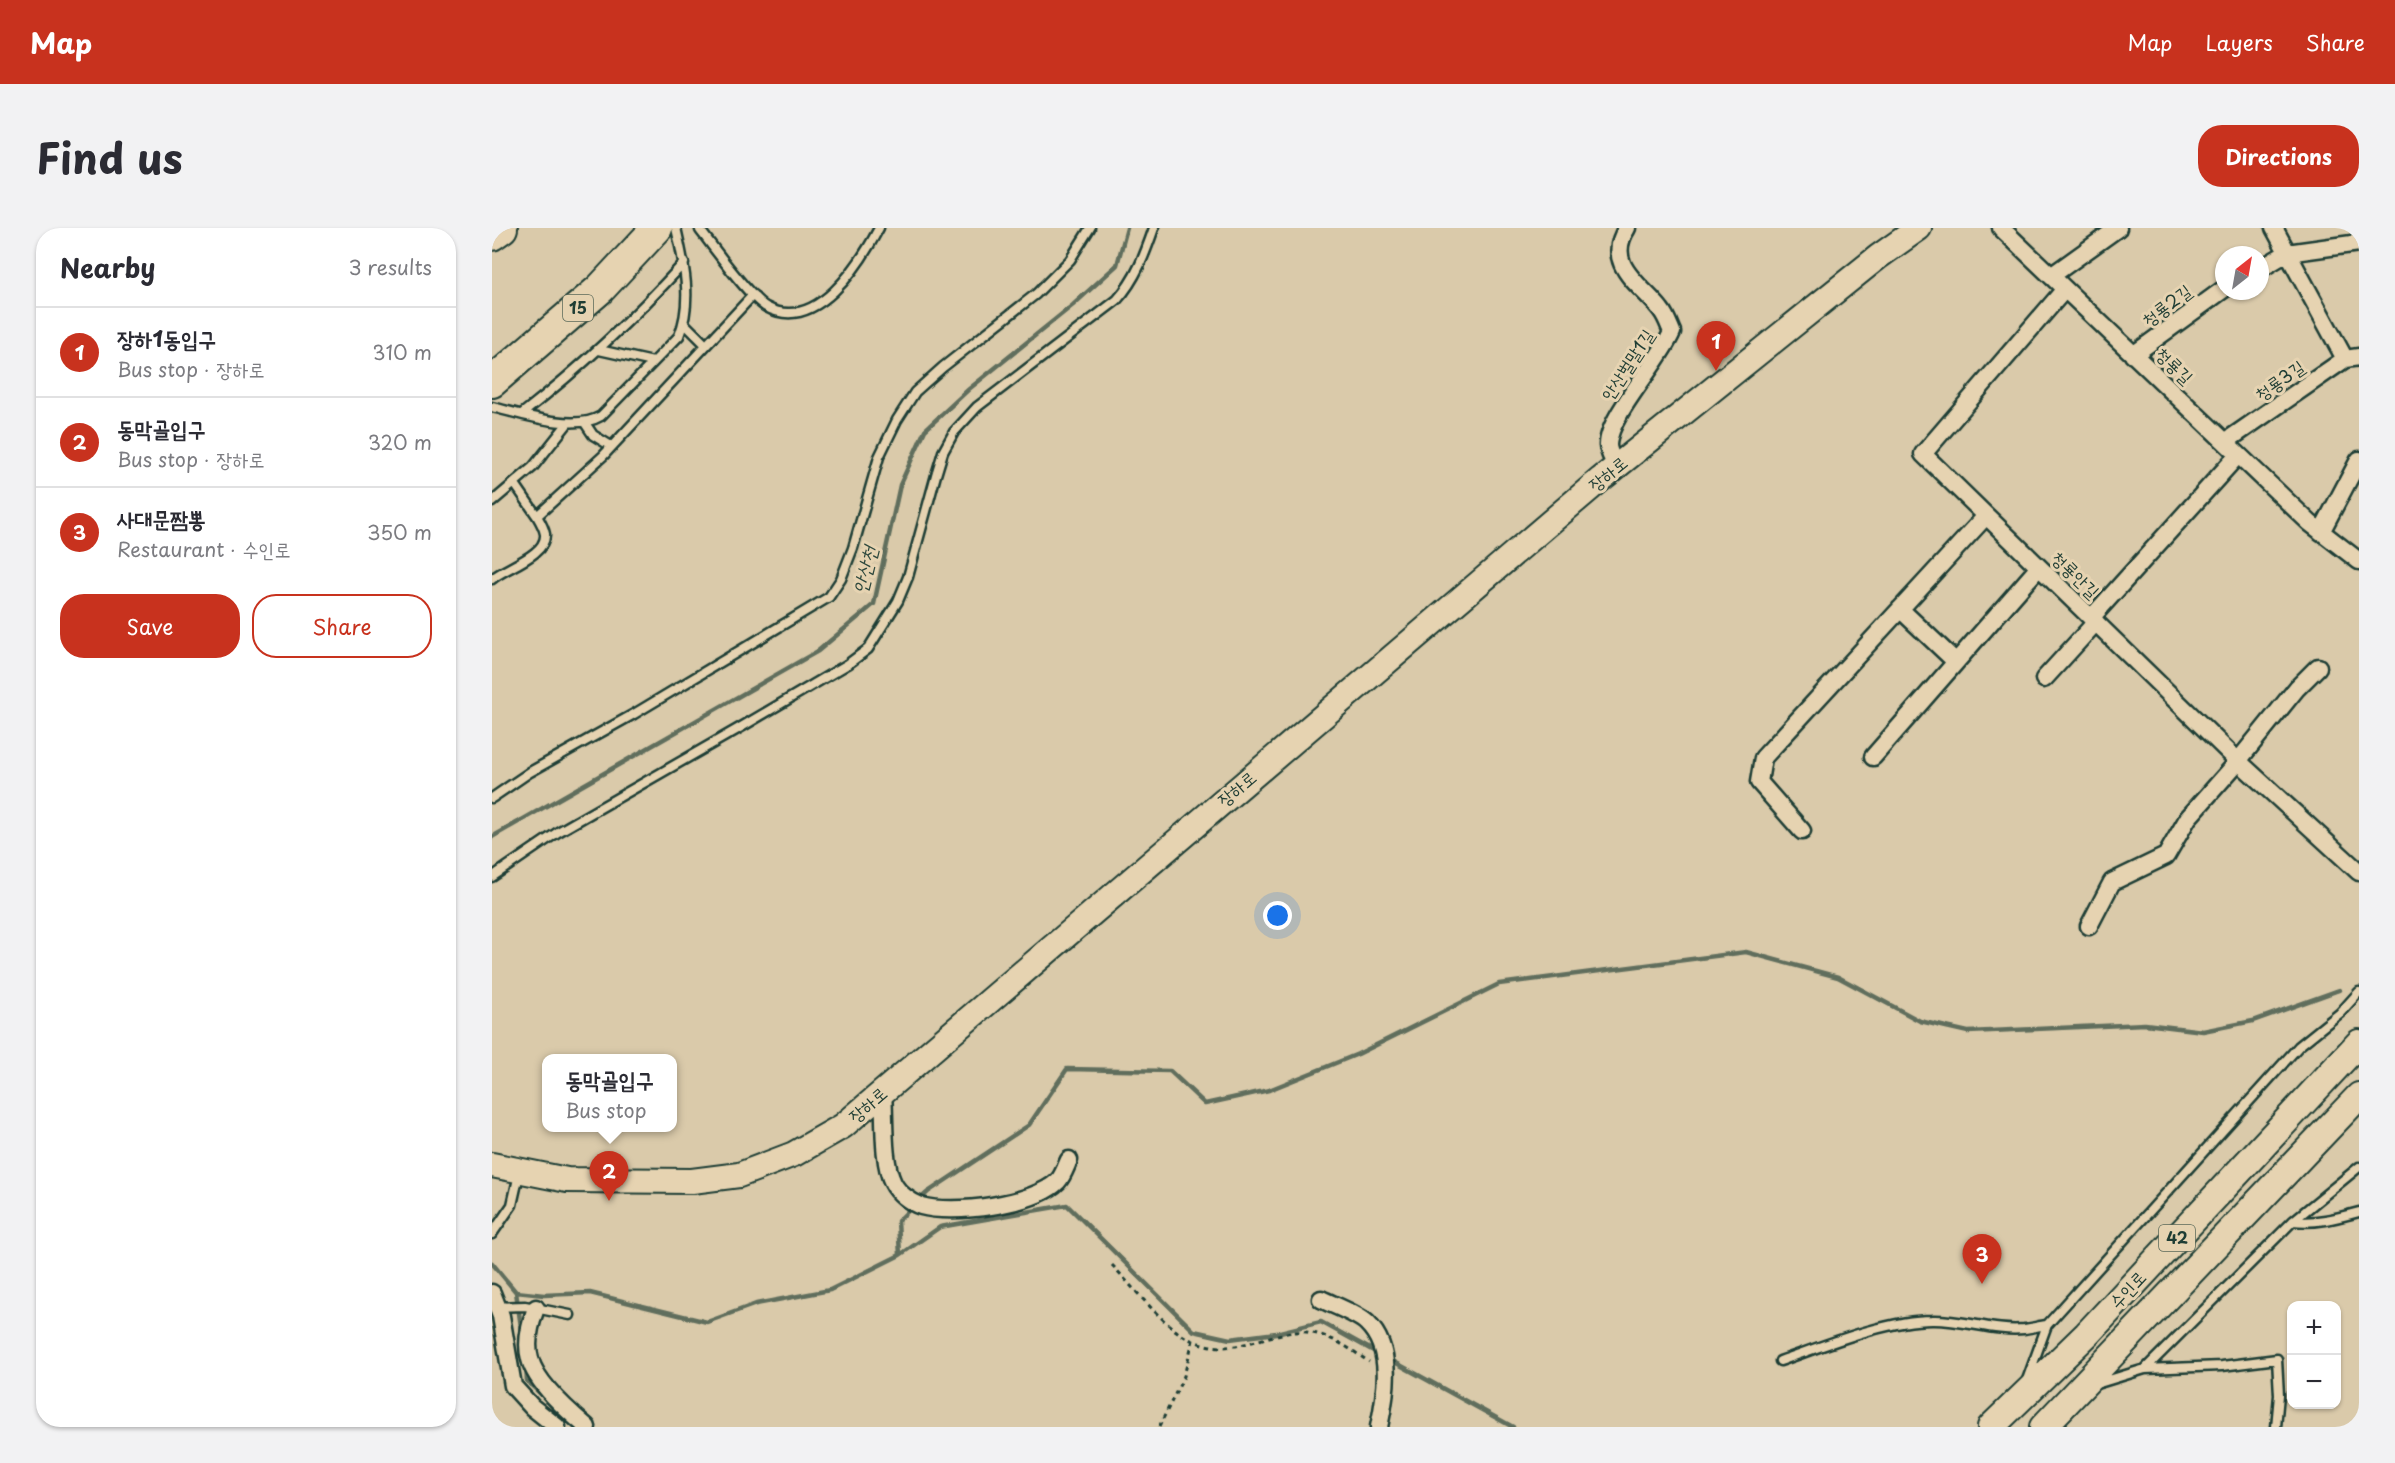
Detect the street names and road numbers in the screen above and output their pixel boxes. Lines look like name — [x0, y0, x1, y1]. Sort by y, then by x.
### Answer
street label: 청룡2길 — [2136, 277, 2197, 332]
road number: 15 — [563, 295, 593, 321]
street label: 안산벌말1길 — [1593, 323, 1660, 405]
street label: 청룡길 — [2150, 340, 2200, 390]
street label: 청룡3길 — [2249, 353, 2310, 407]
street label: 장하로 — [1582, 449, 1632, 497]
street label: 청룡안길 — [2046, 544, 2107, 604]
street label: 장하로 — [1211, 764, 1261, 812]
street label: 장하로 — [842, 1079, 892, 1128]
road number: 42 — [2159, 1225, 2195, 1251]
street label: 수인로 — [2102, 1264, 2152, 1314]

